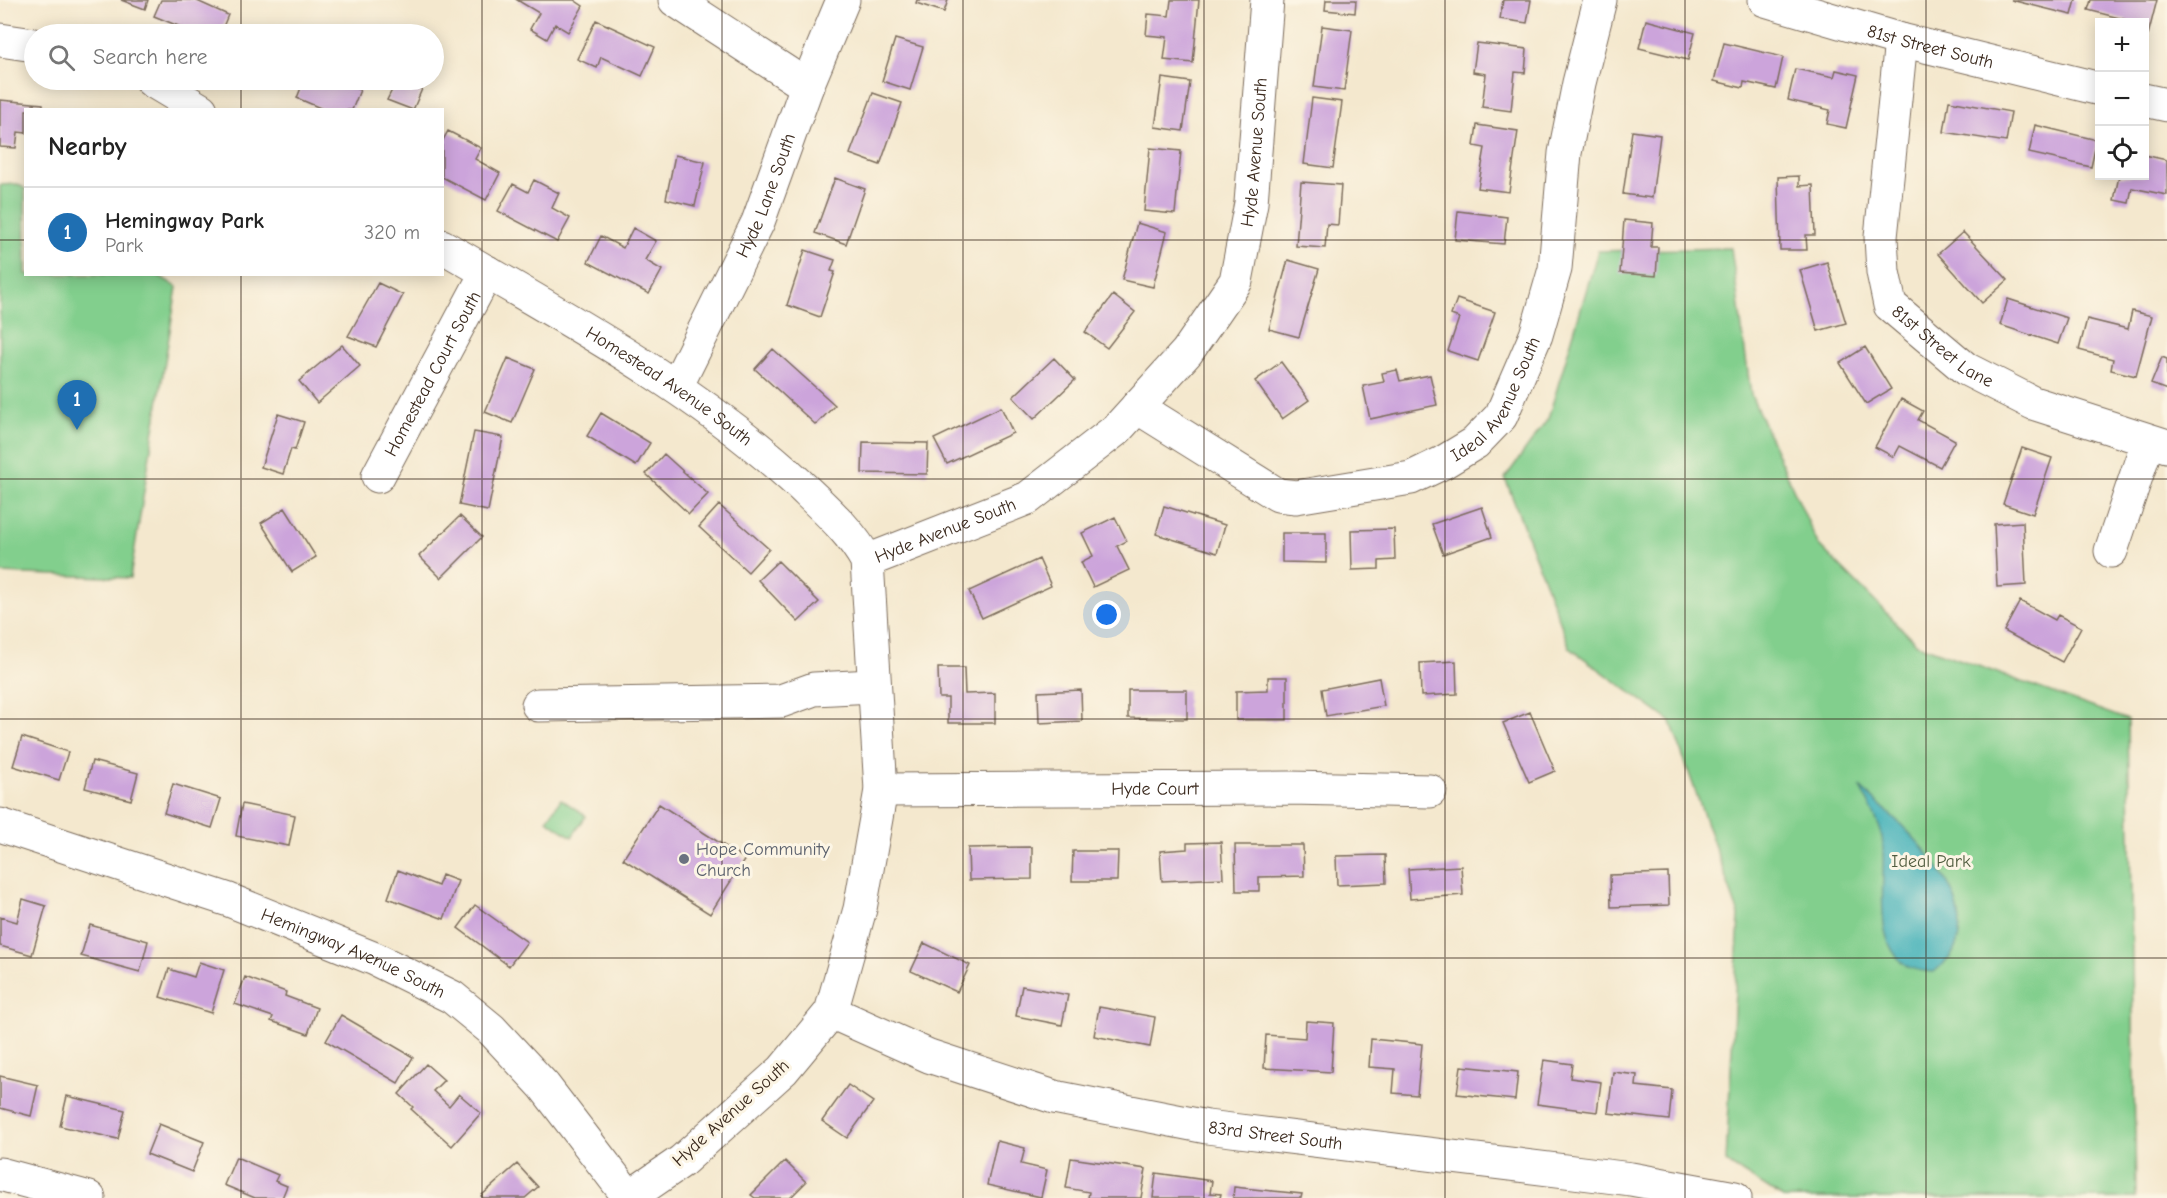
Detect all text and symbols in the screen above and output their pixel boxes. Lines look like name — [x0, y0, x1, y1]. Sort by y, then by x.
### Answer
map controls — [2095, 18, 2149, 180]
button: + — [2095, 18, 2149, 72]
street label: 81st Street South — [1865, 20, 1996, 73]
search box — [24, 24, 444, 90]
icon: search — [45, 41, 78, 74]
text: Search here — [93, 44, 208, 70]
button: − — [2095, 72, 2149, 126]
street label: Hyde Avenue South — [1236, 77, 1271, 229]
button: locate — [2095, 126, 2149, 180]
street label: Hyde Lane South — [732, 130, 800, 261]
text: Nearby — [48, 132, 127, 162]
text: Hemingway Park — [105, 208, 264, 234]
text: 1 — [64, 221, 71, 244]
text: 320 m — [364, 221, 420, 244]
text: Park — [105, 234, 143, 257]
street label: Homestead Court South — [380, 288, 485, 460]
street label: 81st Street Lane — [1888, 301, 1997, 392]
street label: Homestead Avenue South — [582, 322, 757, 450]
street label: Ideal Avenue South — [1447, 334, 1544, 466]
pin: 1 — [58, 380, 97, 430]
street label: Hyde Avenue South — [872, 493, 1019, 567]
your location — [1092, 600, 1121, 629]
street label: Hyde Court — [1111, 778, 1200, 799]
place label: Hope Community Church — [696, 839, 831, 881]
park label: Ideal Park — [1891, 851, 1971, 872]
marker: Hope Community Church — [677, 852, 691, 866]
street label: Hemingway Avenue South — [258, 904, 449, 1002]
street label: Hyde Avenue South — [668, 1055, 794, 1171]
street label: 83rd Street South — [1207, 1117, 1344, 1154]

